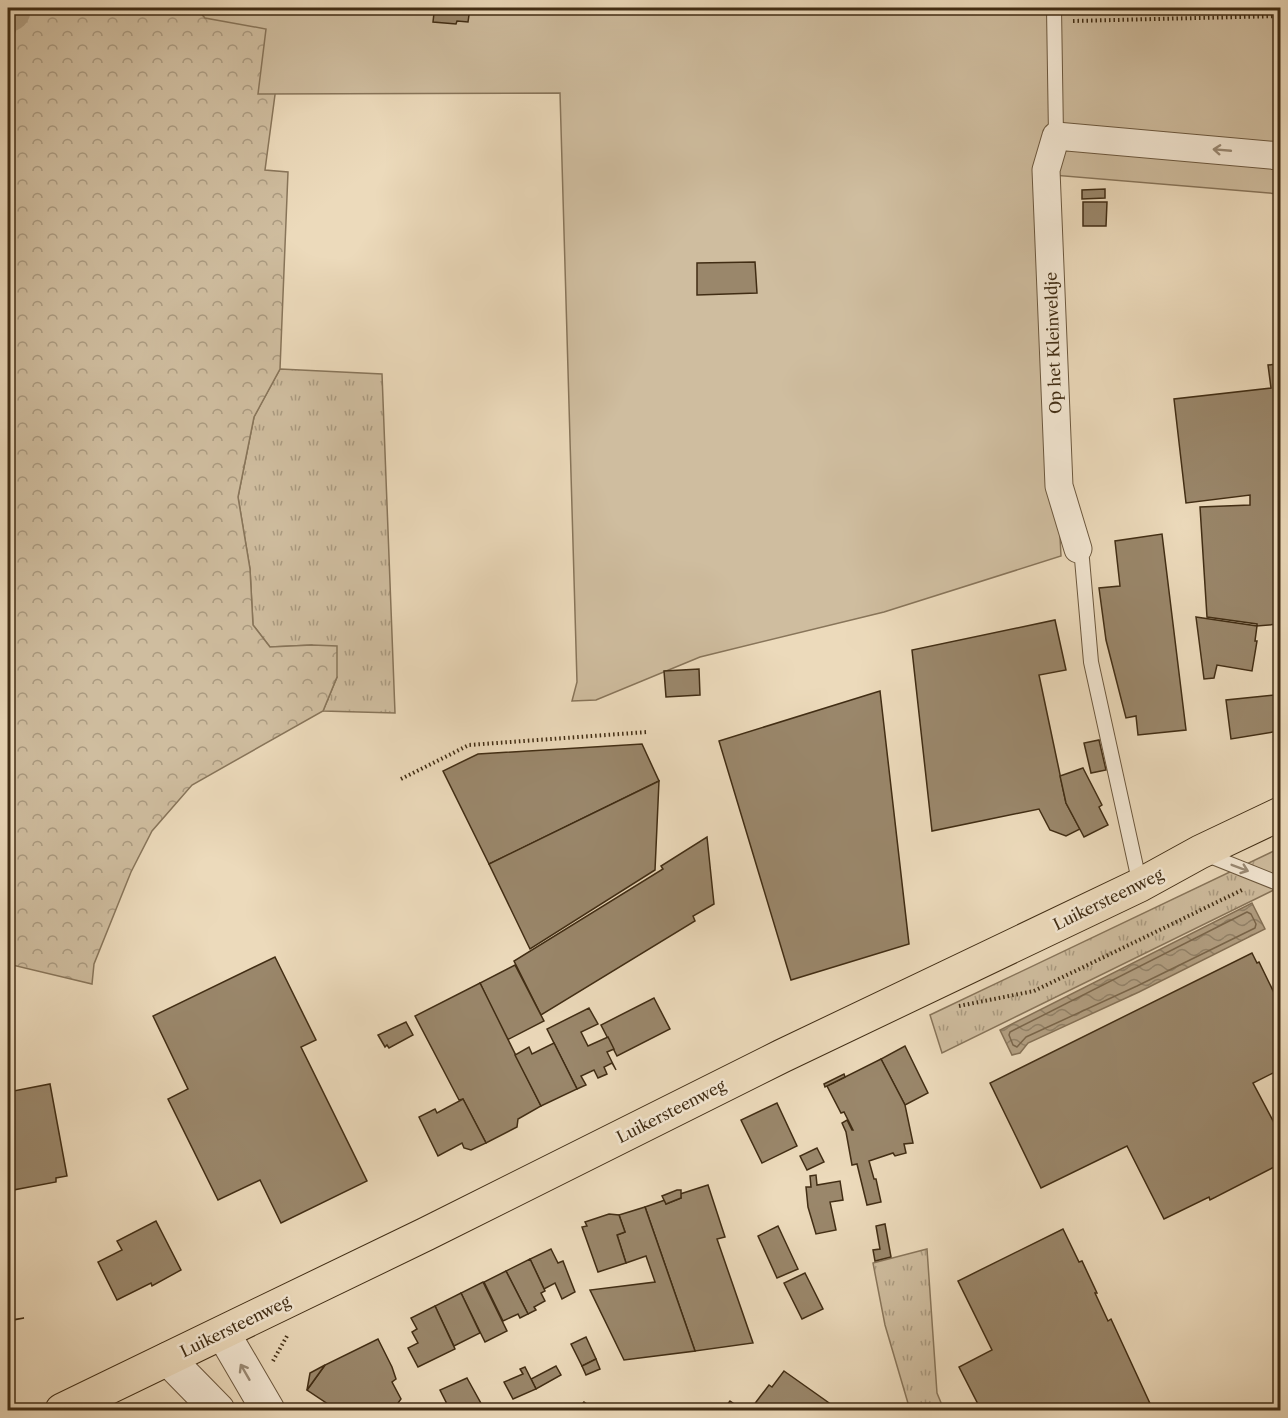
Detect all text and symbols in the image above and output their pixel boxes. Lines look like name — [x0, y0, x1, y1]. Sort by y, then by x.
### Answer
one-way arrow — [1213, 145, 1233, 156]
street label: Op het Kleinveldje — [1041, 272, 1065, 414]
one-way arrow — [1231, 863, 1249, 874]
street label: Luikersteenweg — [1050, 864, 1167, 934]
street label: Luikersteenweg — [613, 1075, 729, 1147]
street label: Luikersteenweg — [177, 1291, 294, 1361]
one-way arrow — [239, 1363, 250, 1381]

